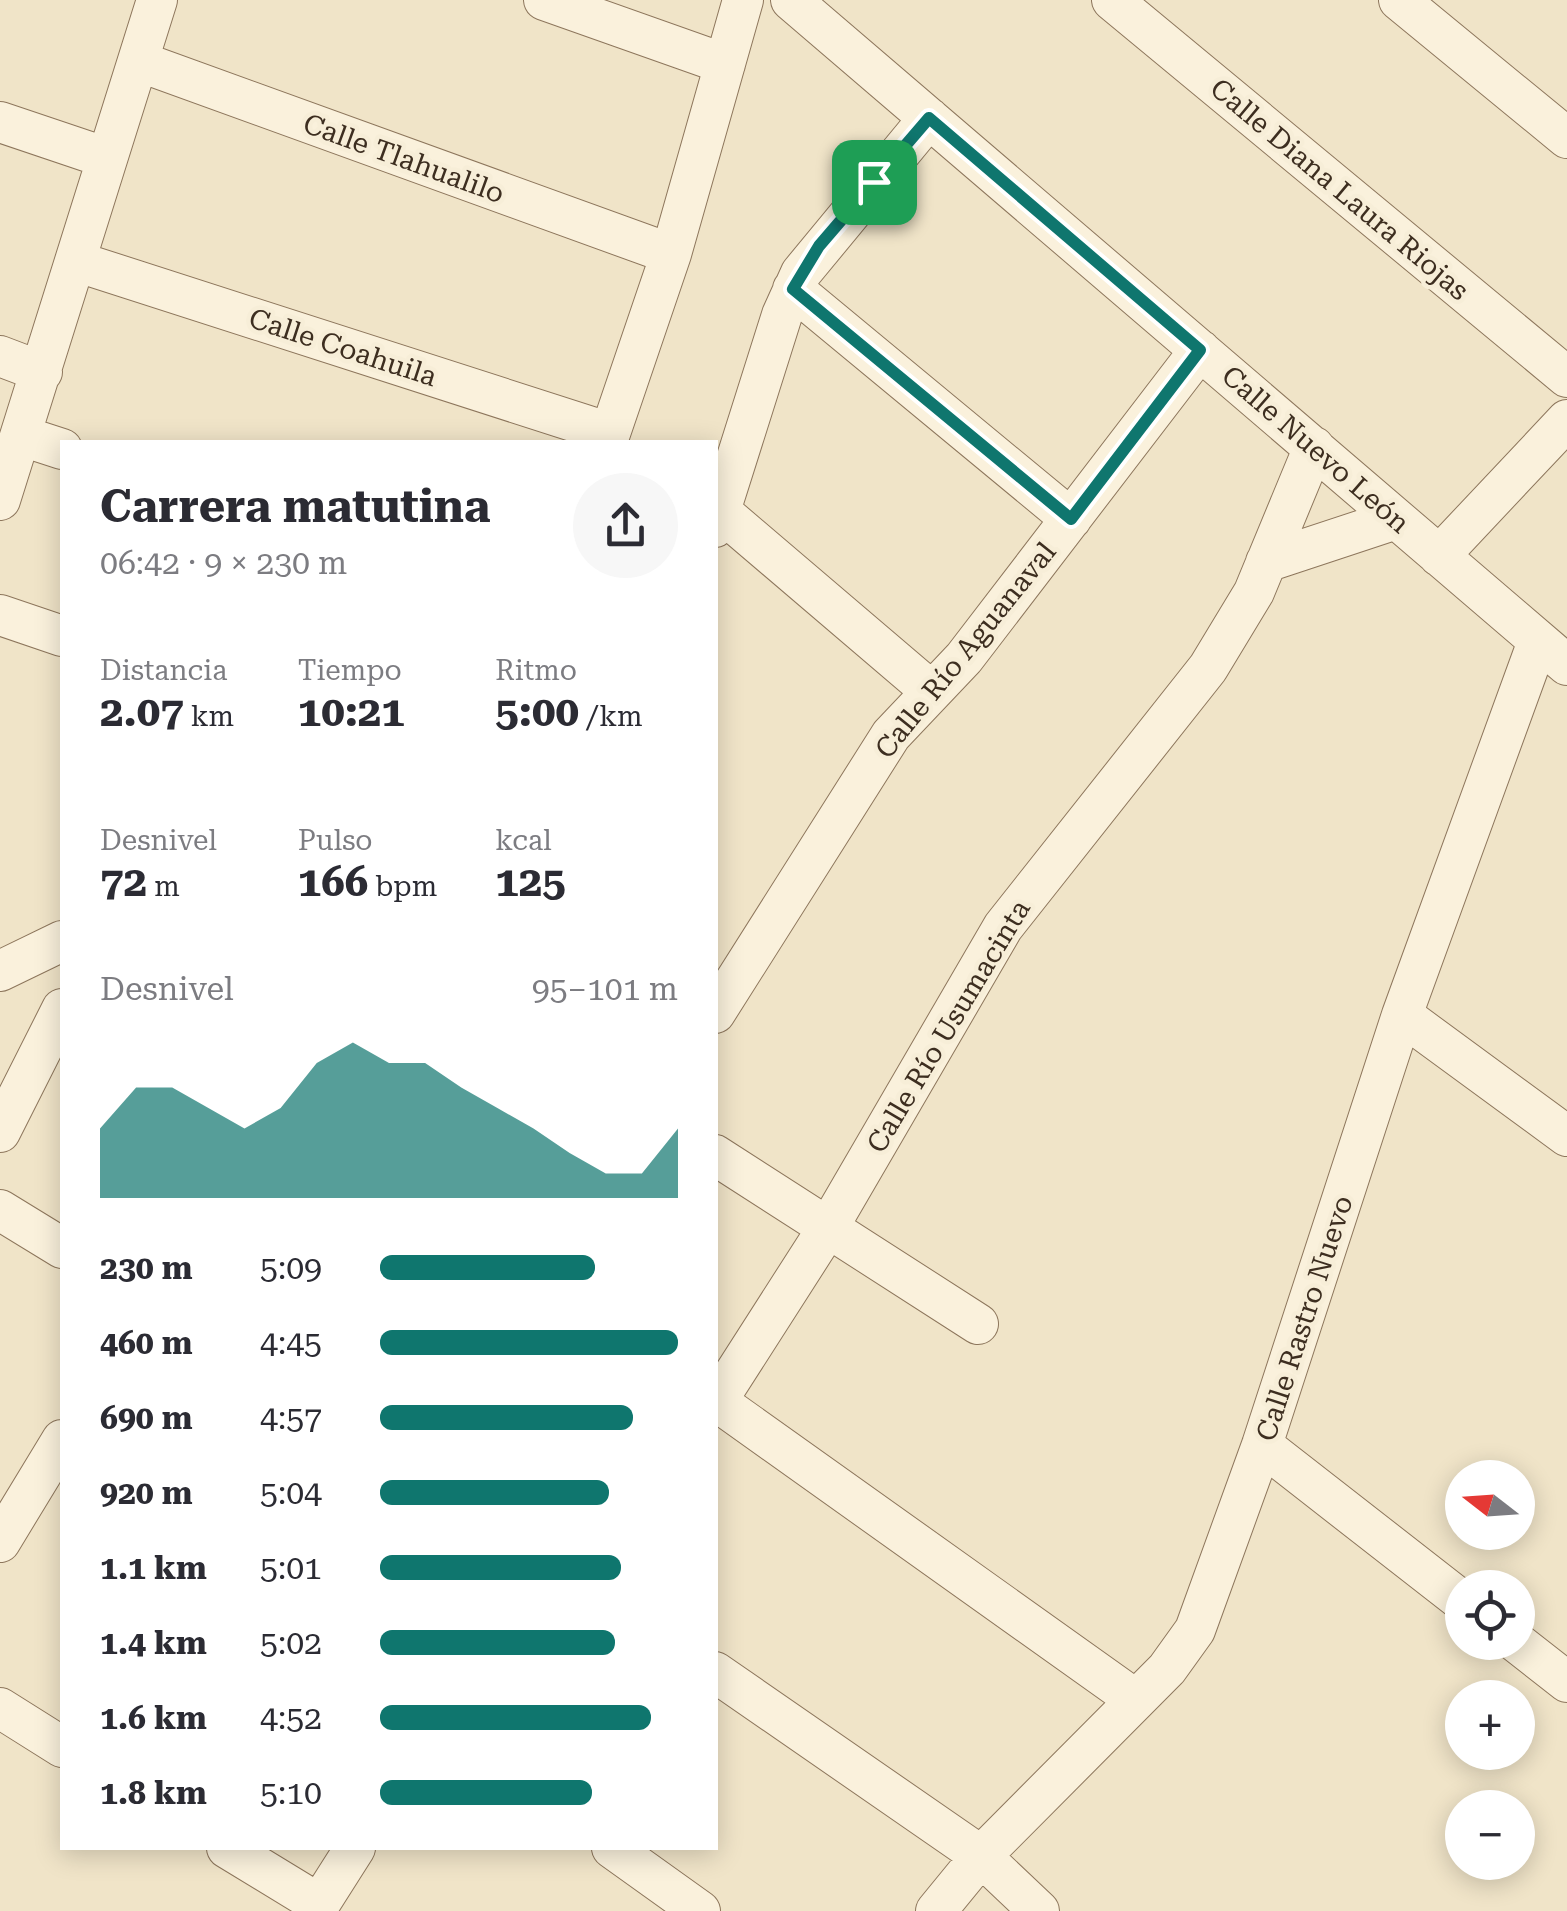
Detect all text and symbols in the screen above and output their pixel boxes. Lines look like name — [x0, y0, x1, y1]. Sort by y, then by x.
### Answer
street label: Calle Diana Laura Riojas — [1204, 72, 1476, 307]
street label: Calle Tlahualilo — [299, 107, 509, 210]
pin — [832, 140, 917, 225]
icon: arrive — [847, 155, 902, 210]
street label: Calle Coahuila — [245, 302, 441, 393]
street label: Calle Nuevo León — [1215, 359, 1416, 540]
button: share — [573, 473, 678, 578]
text: Carrera matutina — [100, 480, 490, 533]
street label: Calle Río Aguanaval — [868, 535, 1063, 765]
text: 06:42 · 9 × 230 m — [100, 544, 347, 582]
text: Distancia — [100, 654, 227, 687]
text: Tiempo — [298, 654, 402, 687]
text: Ritmo — [495, 654, 577, 687]
text: 2.07 — [100, 687, 184, 736]
text: 10:21 — [298, 687, 405, 736]
text: 5:00 — [495, 687, 579, 736]
text: km — [184, 700, 234, 733]
text: /km — [579, 700, 643, 733]
text: Desnivel — [100, 824, 217, 857]
text: Pulso — [298, 824, 373, 857]
text: kcal — [495, 824, 552, 857]
text: 72 — [100, 857, 147, 906]
text: 166 — [298, 857, 368, 906]
text: 125 — [495, 857, 566, 906]
text: m — [147, 870, 180, 903]
text: bpm — [368, 870, 437, 903]
street label: Calle Río Usumacinta — [860, 894, 1037, 1159]
text: Desnivel — [100, 970, 234, 1008]
text: 95–101 m — [532, 970, 678, 1008]
street label: Calle Rastro Nuevo — [1249, 1191, 1360, 1445]
text: 230 m — [100, 1249, 193, 1287]
text: 5:09 — [260, 1249, 322, 1287]
text: 460 m — [100, 1324, 193, 1362]
text: 4:45 — [260, 1324, 322, 1362]
text: 690 m — [100, 1399, 193, 1437]
text: 4:57 — [260, 1399, 322, 1437]
north arrow — [1445, 1460, 1535, 1550]
map controls — [1445, 1460, 1535, 1880]
text: 920 m — [100, 1474, 193, 1512]
text: 5:04 — [260, 1474, 322, 1512]
text: 1.1 km — [100, 1549, 207, 1587]
text: 5:01 — [260, 1549, 322, 1587]
button: locate — [1445, 1570, 1535, 1660]
text: 1.4 km — [100, 1624, 207, 1662]
text: 5:02 — [260, 1624, 322, 1662]
button: + — [1445, 1680, 1535, 1770]
text: 1.6 km — [100, 1699, 207, 1737]
text: 4:52 — [260, 1699, 322, 1737]
text: 1.8 km — [100, 1774, 207, 1812]
text: 5:10 — [260, 1774, 322, 1812]
button: − — [1445, 1790, 1535, 1880]

